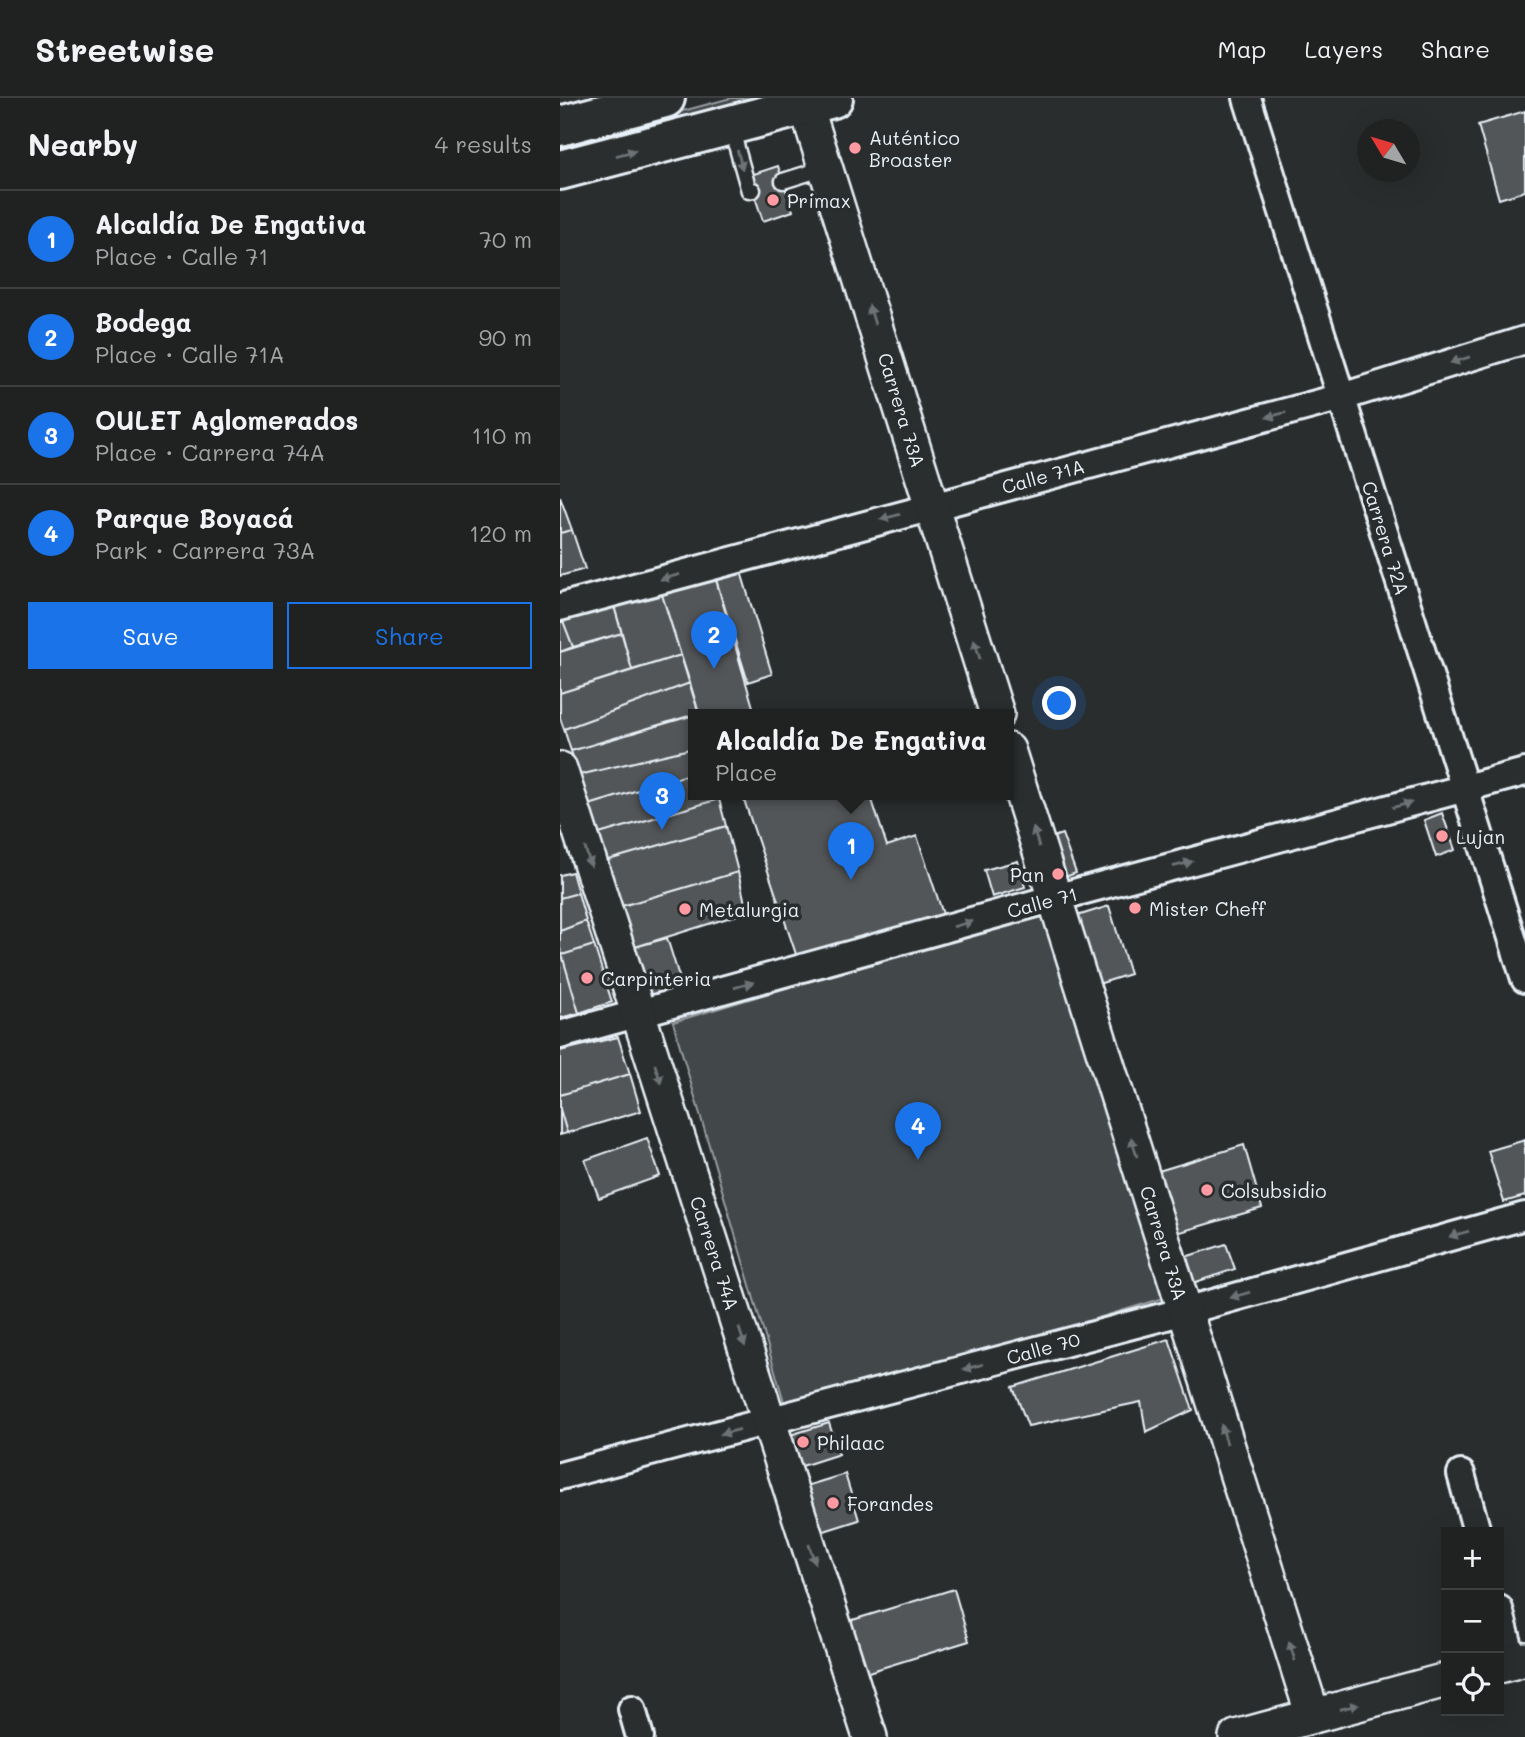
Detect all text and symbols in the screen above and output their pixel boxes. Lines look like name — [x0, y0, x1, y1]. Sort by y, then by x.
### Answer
text: Streetwise — [35, 27, 214, 70]
text: Map — [1218, 33, 1266, 64]
text: Layers — [1304, 33, 1383, 64]
text: Share — [1421, 33, 1490, 64]
north arrow — [1357, 119, 1420, 182]
text: Nearby — [28, 124, 138, 164]
place label: Auténtico Broaster — [869, 125, 960, 172]
text: 4 results — [435, 129, 532, 159]
marker: Auténtico Broaster — [847, 140, 863, 156]
one-way arrow — [615, 147, 637, 158]
one-way arrow — [736, 150, 746, 171]
place label: Primax — [787, 188, 851, 213]
marker: Primax — [765, 192, 781, 208]
text: Alcaldía De Engativa — [95, 207, 366, 241]
text: 1 — [46, 224, 56, 254]
text: 70 m — [479, 224, 532, 254]
text: Place · Calle 71 — [95, 241, 269, 271]
one-way arrow — [866, 304, 876, 325]
text: Bodega — [95, 305, 192, 339]
text: 2 — [45, 322, 57, 352]
text: 90 m — [479, 322, 532, 352]
text: Place · Calle 71A — [95, 339, 285, 369]
street label: Carrera 73A — [873, 350, 931, 470]
one-way arrow — [1449, 355, 1470, 366]
text: OULET Aglomerados — [95, 403, 358, 437]
one-way arrow — [1264, 410, 1286, 421]
text: 3 — [44, 420, 58, 450]
text: 110 m — [472, 420, 532, 450]
text: Place · Carrera 74A — [95, 437, 325, 467]
street label: Calle 71A — [999, 453, 1087, 499]
street label: Carrera 72A — [1357, 478, 1415, 598]
text: Parque Boyacá — [95, 501, 294, 535]
one-way arrow — [879, 513, 900, 523]
text: 4 — [44, 518, 58, 548]
text: 120 m — [469, 518, 532, 548]
text: Park · Carrera 73A — [95, 535, 315, 565]
one-way arrow — [659, 572, 681, 583]
button: Save — [28, 602, 273, 669]
button: Share — [287, 602, 532, 669]
pin: 2 — [691, 611, 737, 669]
one-way arrow — [971, 638, 981, 659]
your location — [1042, 686, 1076, 720]
popup — [688, 709, 1014, 800]
text: Alcaldía De Engativa — [715, 723, 987, 757]
text: Place — [715, 757, 777, 787]
pin: 3 — [639, 772, 685, 830]
one-way arrow — [1392, 799, 1413, 809]
pin: 1 — [828, 822, 874, 880]
place label: Lujan — [1456, 824, 1505, 849]
one-way arrow — [1030, 826, 1040, 847]
marker: Lujan — [1434, 828, 1450, 844]
one-way arrow — [584, 847, 594, 868]
one-way arrow — [1172, 858, 1194, 869]
place label: Pan — [1010, 862, 1044, 887]
marker: Pan — [1050, 866, 1066, 882]
street label: Calle 71 — [1004, 881, 1080, 923]
place label: Mister Cheff — [1149, 896, 1266, 921]
place label: Metalurgia — [699, 897, 799, 922]
marker: Mister Cheff — [1127, 900, 1143, 916]
marker: Metalurgia — [677, 901, 693, 917]
one-way arrow — [953, 918, 974, 928]
place label: Carpinteria — [601, 966, 711, 991]
marker: Carpinteria — [579, 970, 595, 986]
one-way arrow — [734, 979, 755, 989]
one-way arrow — [653, 1064, 664, 1085]
pin: 4 — [895, 1102, 941, 1160]
one-way arrow — [1128, 1136, 1138, 1157]
place label: Colsubsidio — [1221, 1178, 1327, 1203]
marker: Colsubsidio — [1199, 1182, 1215, 1198]
street label: Carrera 73A — [1135, 1183, 1193, 1303]
street label: Carrera 74A — [685, 1193, 745, 1313]
one-way arrow — [1448, 1229, 1470, 1240]
one-way arrow — [1229, 1291, 1250, 1301]
street label: Calle 70 — [1004, 1326, 1083, 1370]
one-way arrow — [738, 1327, 748, 1348]
one-way arrow — [962, 1362, 984, 1373]
one-way arrow — [1218, 1423, 1229, 1444]
one-way arrow — [719, 1427, 740, 1437]
place label: Philaac — [817, 1430, 885, 1455]
marker: Philaac — [795, 1434, 811, 1450]
place label: Forandes — [847, 1491, 934, 1516]
marker: Forandes — [825, 1495, 841, 1511]
map controls — [1441, 1527, 1504, 1716]
button: + — [1441, 1527, 1504, 1590]
one-way arrow — [807, 1544, 818, 1565]
button: − — [1441, 1590, 1504, 1653]
one-way arrow — [1286, 1640, 1297, 1661]
button: locate — [1441, 1653, 1504, 1716]
one-way arrow — [1339, 1701, 1360, 1711]

